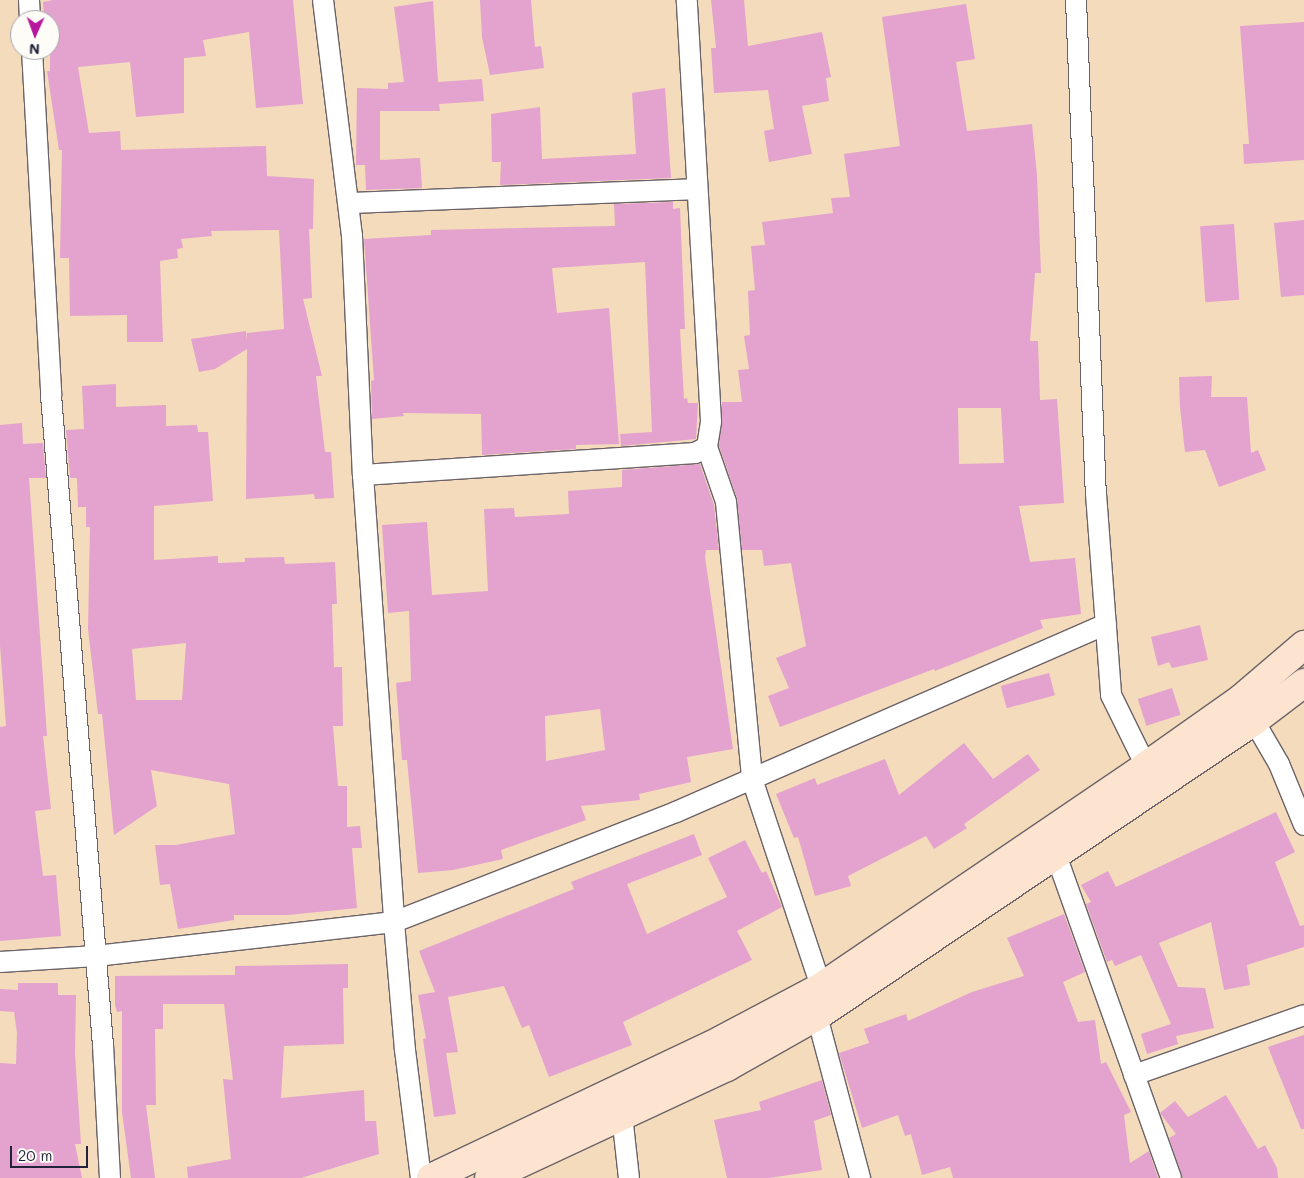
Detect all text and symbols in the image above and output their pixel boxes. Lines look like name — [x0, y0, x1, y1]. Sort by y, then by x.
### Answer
north arrow — [10, 10, 60, 60]
text: N — [29, 40, 40, 59]
scale bar — [12, 1136, 90, 1168]
text: 20 m — [18, 1145, 52, 1165]

